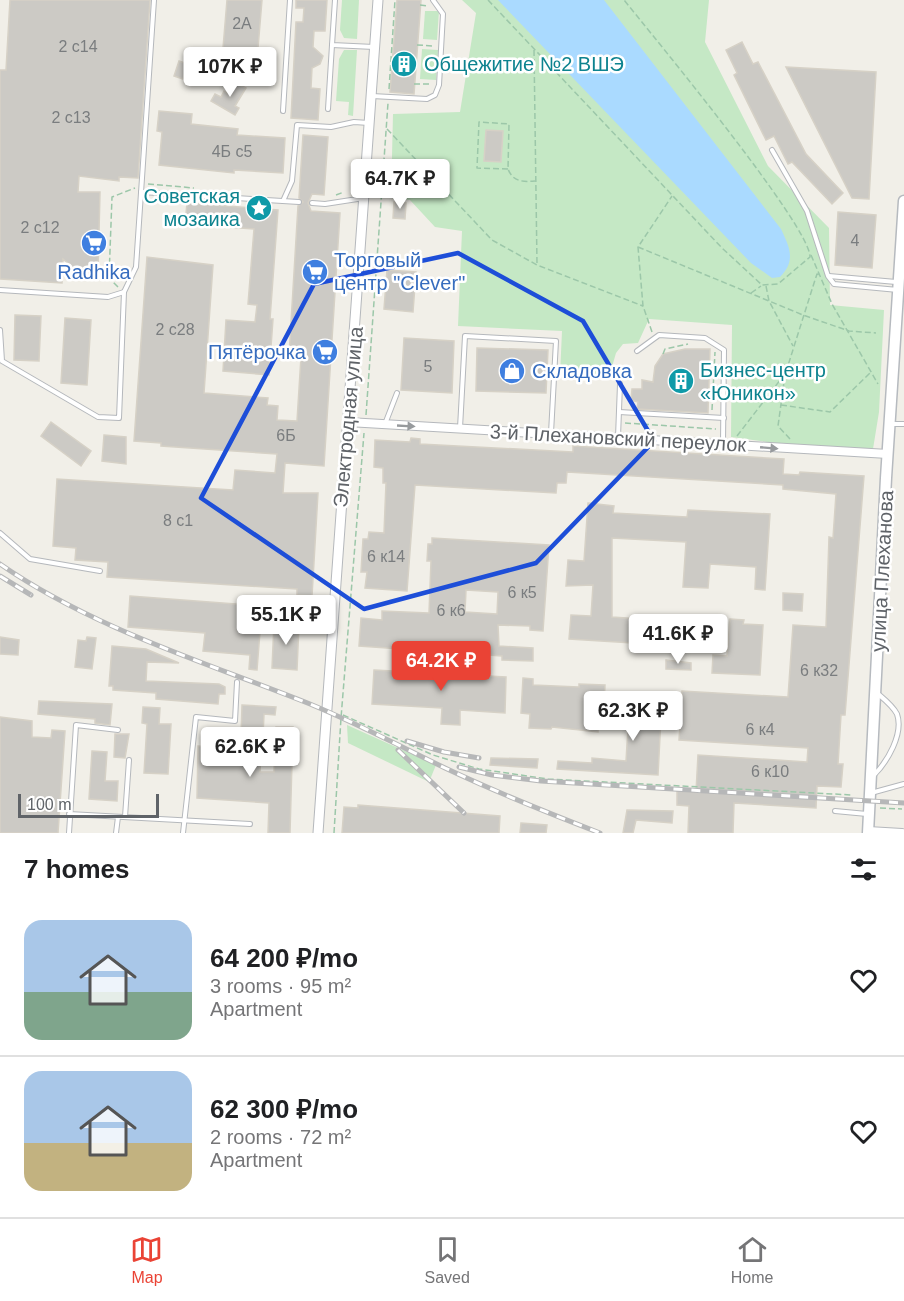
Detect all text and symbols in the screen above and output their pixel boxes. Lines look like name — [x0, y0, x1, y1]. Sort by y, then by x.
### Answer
house number: 2А — [232, 15, 252, 32]
house number: 2 с14 — [58, 38, 98, 55]
pin: 107K ₽ — [181, 47, 279, 98]
building icon: Общежитие №2 ВШЭ — [389, 49, 419, 79]
place label: Общежитие №2 ВШЭ — [424, 53, 624, 75]
text: 107K ₽ — [197, 55, 263, 77]
house number: 2 с13 — [51, 109, 91, 126]
house number: 4Б с5 — [212, 143, 252, 160]
pin: 64.7K ₽ — [345, 159, 455, 210]
text: 64.7K ₽ — [365, 167, 435, 189]
place label: Советская мозаика — [143, 185, 241, 230]
place icon: Советская мозаика — [244, 193, 274, 223]
house number: 2 с12 — [20, 219, 60, 236]
supermarket icon: Radhika — [79, 228, 109, 258]
house number: 4 — [851, 232, 860, 249]
place label: Торговый центр "Clever" — [334, 249, 465, 294]
supermarket icon: Торговый центр "Clever" — [300, 257, 330, 287]
place label: Radhika — [57, 261, 132, 283]
house number: 2 с28 — [155, 321, 195, 338]
street label: Электродная улица — [329, 325, 367, 508]
supermarket icon: Пятёрочка — [310, 337, 340, 367]
place label: Пятёрочка — [208, 341, 307, 363]
shop icon: Складовка — [497, 356, 527, 386]
house number: 5 — [424, 358, 433, 375]
place label: Бизнес-центр «Юникон» — [700, 359, 826, 404]
place label: Складовка — [532, 360, 633, 382]
building icon: Бизнес-центр «Юникон» — [666, 366, 696, 396]
street label: 3-й Плехановский переулок — [489, 420, 747, 456]
one-way arrow — [397, 421, 416, 431]
house number: 6Б — [276, 427, 296, 444]
one-way arrow — [759, 443, 778, 453]
street label: улица Плеханова — [867, 489, 897, 652]
house number: 8 с1 — [163, 512, 193, 529]
house number: 6 к14 — [367, 548, 405, 565]
house number: 6 к5 — [507, 584, 537, 601]
pin: 55.1K ₽ — [231, 595, 341, 646]
house number: 6 к6 — [436, 602, 466, 619]
text: 55.1K ₽ — [251, 603, 321, 625]
pin: 41.6K ₽ — [623, 614, 733, 665]
text: 41.6K ₽ — [643, 622, 713, 644]
pin: 64.2K ₽ — [386, 641, 496, 692]
text: 64.2K ₽ — [406, 649, 476, 671]
house number: 6 к32 — [800, 662, 838, 679]
pin: 62.3K ₽ — [578, 691, 688, 742]
text: 62.3K ₽ — [598, 699, 668, 721]
house number: 6 к4 — [745, 721, 775, 738]
pin: 62.6K ₽ — [195, 727, 305, 778]
text: 62.6K ₽ — [215, 735, 285, 757]
house number: 6 к10 — [751, 763, 789, 780]
scale bar — [18, 791, 159, 818]
text: 100 m — [27, 796, 71, 813]
icon: filters — [847, 853, 880, 886]
text: 7 homes — [24, 854, 130, 884]
text: 64 200 ₽/mo — [210, 943, 358, 973]
icon: home — [72, 944, 144, 1016]
icon: heart — [847, 964, 880, 997]
text: 3 rooms · 95 m² — [210, 975, 351, 997]
text: Apartment — [210, 998, 302, 1020]
text: 62 300 ₽/mo — [210, 1094, 358, 1124]
icon: home — [72, 1095, 144, 1167]
icon: heart — [847, 1115, 880, 1148]
text: 2 rooms · 72 m² — [210, 1126, 351, 1148]
text: Apartment — [210, 1149, 302, 1171]
tab: Map — [130, 1233, 163, 1287]
tab: Saved — [424, 1233, 470, 1287]
tab: Home — [731, 1233, 773, 1287]

